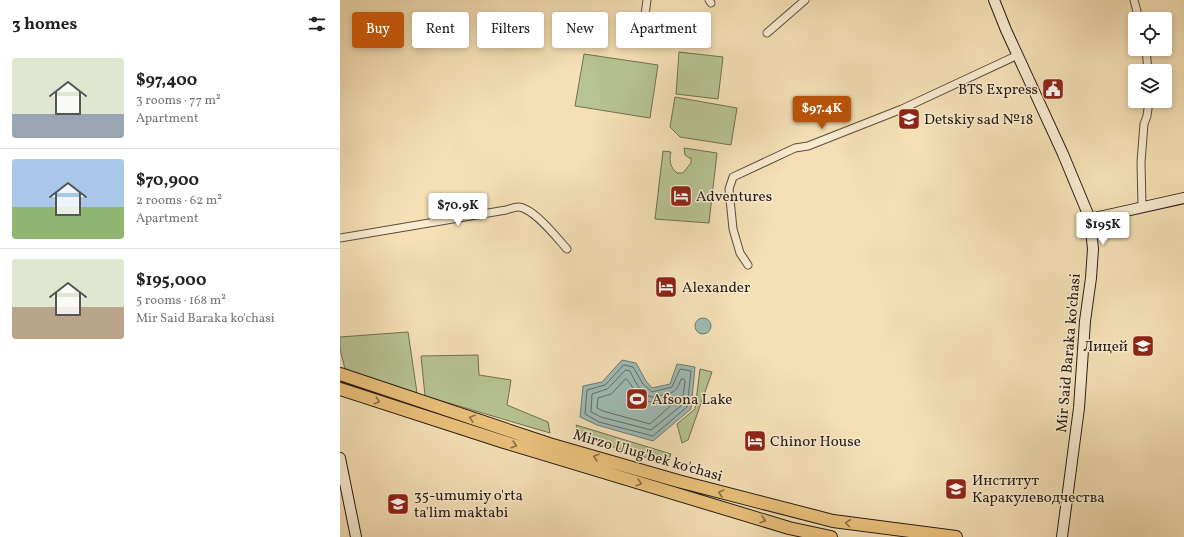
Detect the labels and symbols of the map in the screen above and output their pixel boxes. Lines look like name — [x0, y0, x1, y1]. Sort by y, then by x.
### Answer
public building icon: BTS Express — [1040, 76, 1066, 102]
place label: BTS Express — [958, 80, 1038, 101]
pin: $97.4K — [789, 96, 855, 130]
school or university icon: Detskiy sad №18 — [896, 106, 922, 132]
place label: Detskiy sad №18 — [924, 110, 1033, 131]
hotel icon: Adventures — [668, 183, 694, 209]
place label: Adventures — [696, 187, 772, 208]
pin: $70.9K — [425, 193, 491, 227]
pin: $195K — [1075, 212, 1131, 246]
street label: Mir Said Baraka ko'chasi — [1052, 273, 1087, 434]
hotel icon: Alexander — [653, 274, 679, 300]
place label: Alexander — [682, 278, 750, 299]
school or university icon: Лицей — [1130, 333, 1156, 359]
place label: Лицей — [1083, 337, 1128, 358]
sports icon: Afsona Lake — [624, 386, 650, 412]
place label: Afsona Lake — [652, 390, 732, 411]
one-way arrow — [373, 396, 380, 405]
one-way arrow — [469, 415, 476, 423]
street label: Mirzo Ulug'bek ko'chasi — [570, 425, 725, 488]
hotel icon: Chinor House — [742, 428, 768, 454]
place label: Chinor House — [770, 432, 861, 453]
one-way arrow — [510, 440, 517, 449]
one-way arrow — [593, 453, 600, 462]
place label: Институт Каракулеводчества — [972, 471, 1105, 509]
school or university icon: Институт Каракулеводчества — [943, 476, 969, 502]
one-way arrow — [635, 478, 642, 487]
place label: 35-umumiy o'rta ta'lim maktabi — [414, 486, 523, 524]
one-way arrow — [718, 489, 724, 497]
school or university icon: 35-umumiy o'rta ta'lim maktabi — [385, 491, 411, 517]
one-way arrow — [759, 515, 766, 524]
one-way arrow — [845, 519, 851, 528]

